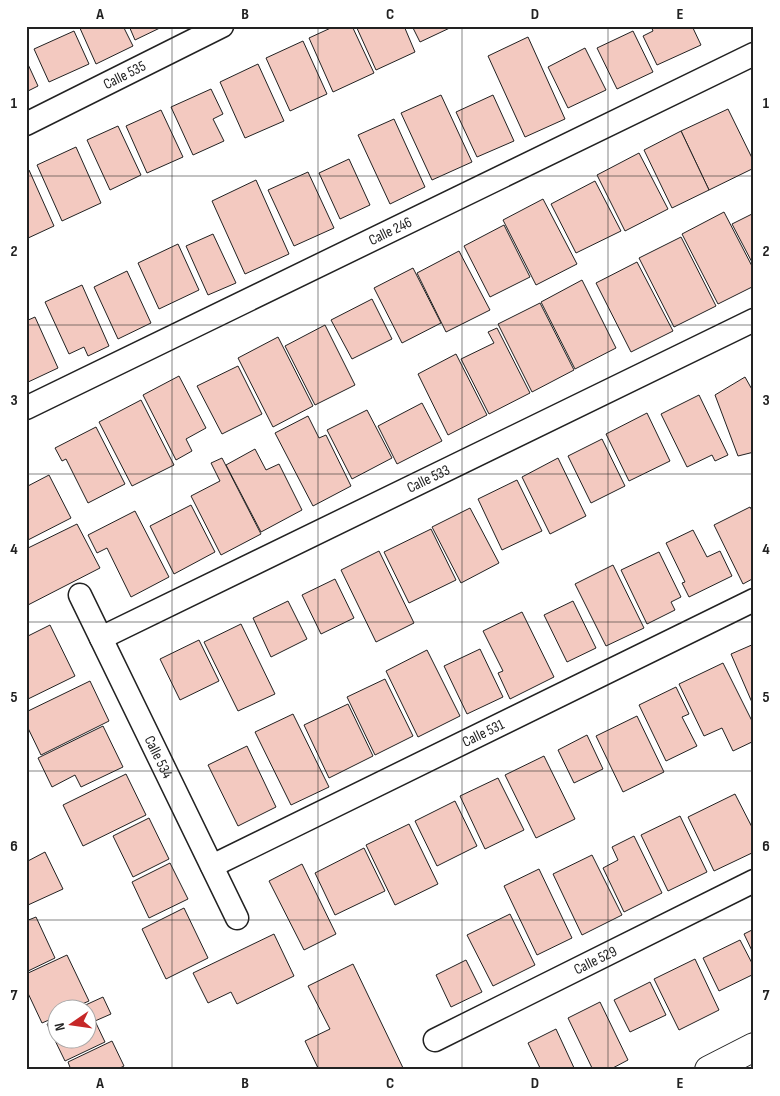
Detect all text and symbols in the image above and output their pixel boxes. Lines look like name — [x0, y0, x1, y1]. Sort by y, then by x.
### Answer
text: A — [95, 5, 104, 24]
text: B — [241, 5, 249, 24]
text: C — [386, 5, 394, 24]
text: D — [531, 5, 539, 24]
text: E — [677, 5, 684, 24]
street label: Calle 535 — [100, 57, 149, 94]
text: 1 — [11, 94, 18, 113]
text: 1 — [763, 94, 770, 113]
street label: Calle 246 — [366, 213, 415, 250]
text: 2 — [10, 242, 18, 261]
text: 2 — [762, 242, 770, 261]
text: 3 — [10, 391, 18, 410]
text: 3 — [762, 391, 770, 410]
street label: Calle 533 — [404, 461, 453, 498]
text: 4 — [10, 540, 18, 559]
text: 4 — [762, 540, 770, 559]
text: 5 — [10, 688, 18, 707]
text: 5 — [762, 688, 770, 707]
street label: Calle 531 — [459, 715, 508, 752]
street label: Calle 534 — [140, 733, 177, 782]
text: 6 — [10, 837, 18, 856]
text: 6 — [762, 837, 770, 856]
street label: Calle 529 — [571, 942, 620, 979]
text: 7 — [11, 986, 18, 1005]
text: 7 — [763, 986, 770, 1005]
north arrow — [48, 998, 98, 1048]
text: N — [51, 1021, 69, 1032]
text: A — [95, 1074, 104, 1093]
text: B — [241, 1074, 249, 1093]
text: C — [386, 1074, 394, 1093]
text: D — [531, 1074, 539, 1093]
text: E — [677, 1074, 684, 1093]

